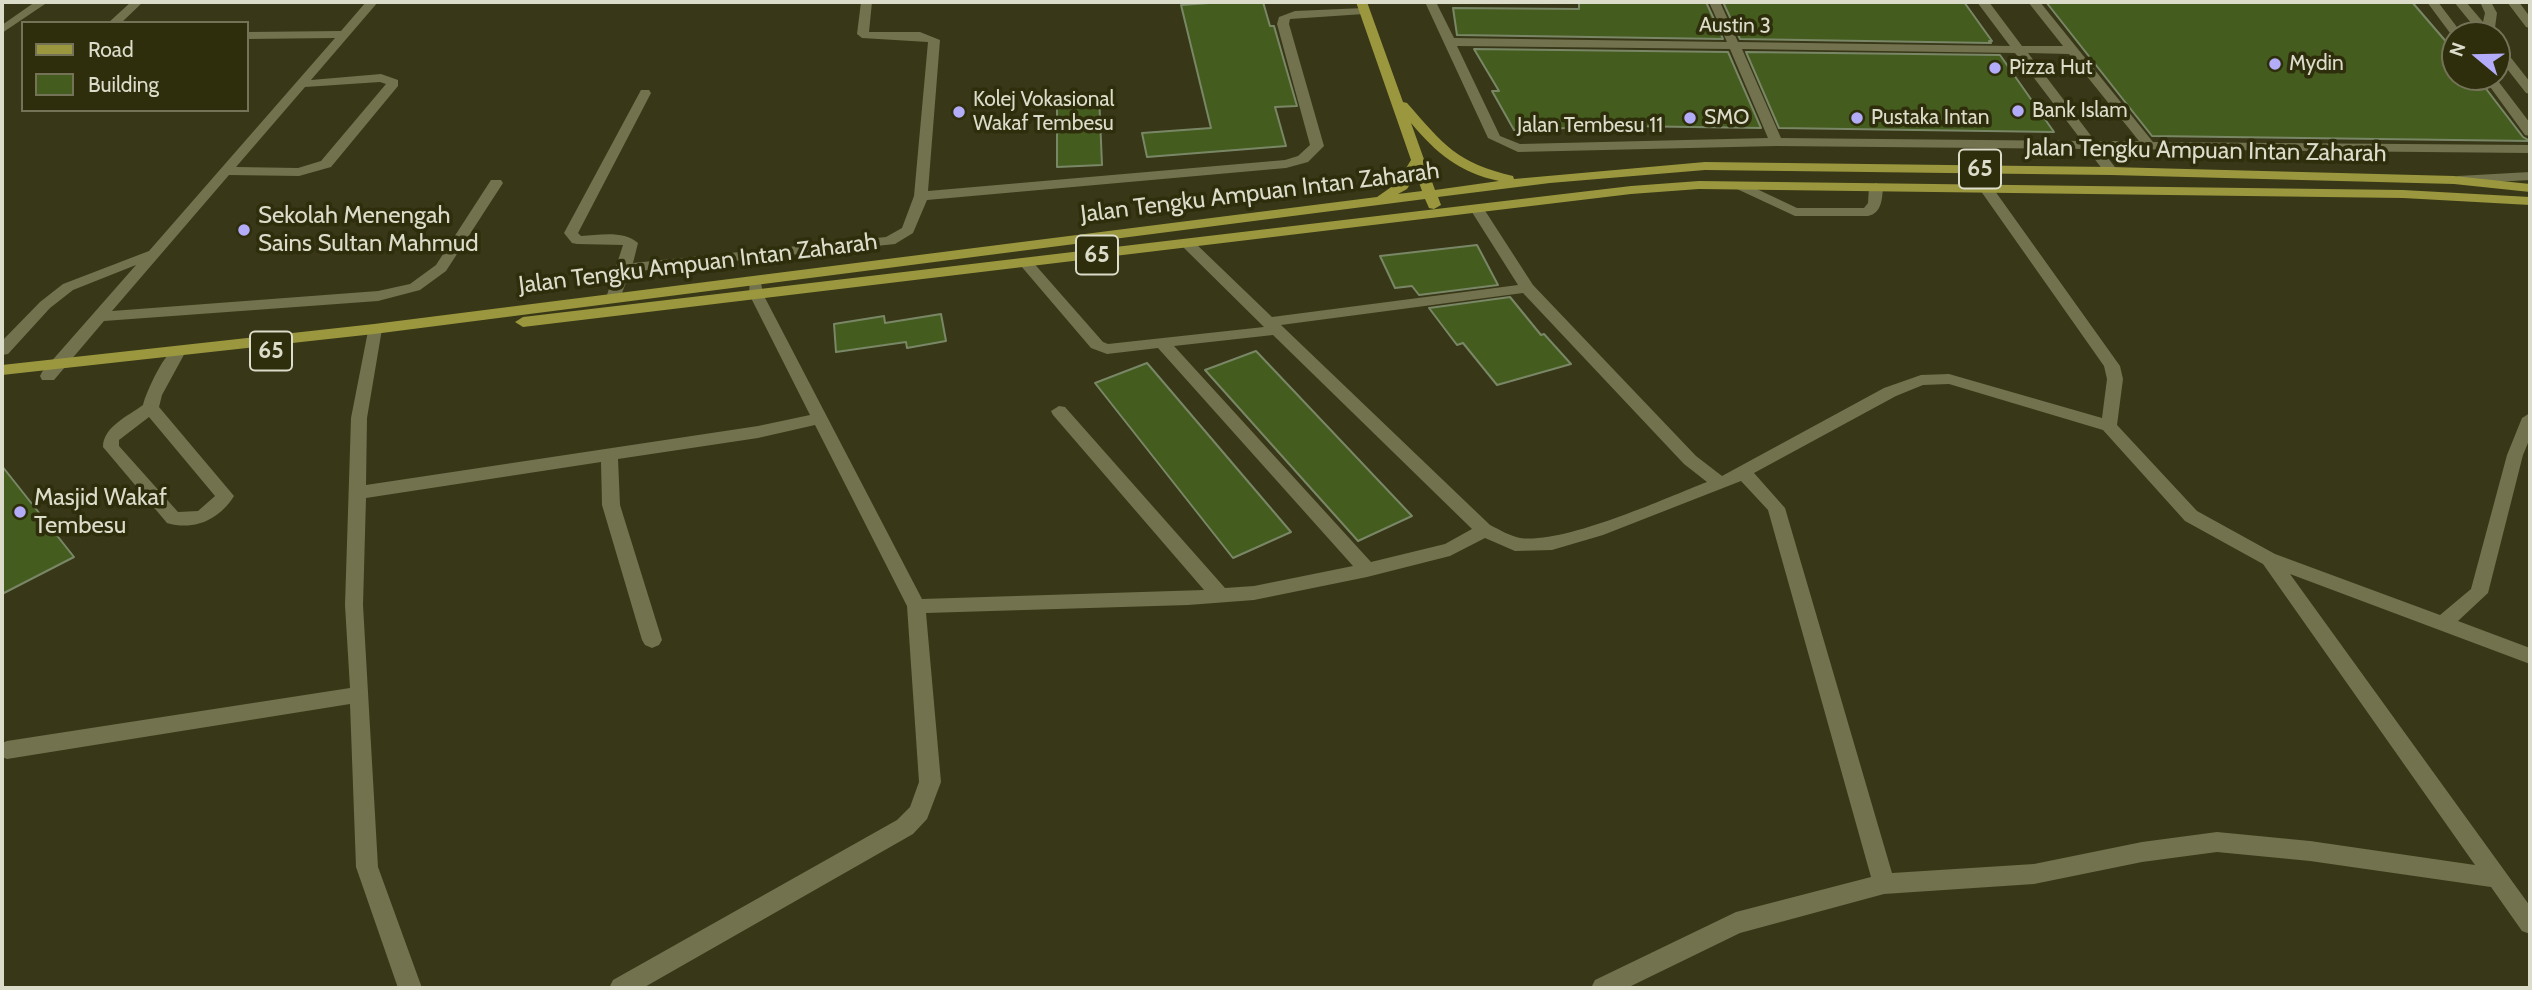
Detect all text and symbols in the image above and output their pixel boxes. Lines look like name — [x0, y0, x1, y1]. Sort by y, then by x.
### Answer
street label: Austin 3 — [1699, 13, 1771, 39]
legend — [21, 21, 248, 112]
north arrow — [2441, 21, 2511, 91]
text: Road — [88, 37, 134, 62]
text: N — [2445, 40, 2471, 60]
place label: Mydin — [2289, 51, 2344, 77]
place label: Pizza Hut — [2009, 55, 2093, 81]
marker: Mydin — [2267, 56, 2283, 72]
marker: Pizza Hut — [1987, 60, 2003, 76]
text: Building — [88, 72, 159, 97]
place label: Kolej Vokasional Wakaf Tembesu — [973, 87, 1114, 137]
place label: Bank Islam — [2032, 98, 2128, 124]
marker: Bank Islam — [2010, 103, 2026, 119]
marker: Kolej Vokasional Wakaf Tembesu — [951, 104, 967, 120]
place label: SMO — [1704, 105, 1749, 131]
place label: Pustaka Intan — [1871, 105, 1989, 131]
marker: SMO — [1682, 110, 1698, 126]
marker: Pustaka Intan — [1849, 110, 1865, 126]
street label: Jalan Tembesu 11 — [1517, 113, 1663, 139]
street label: Jalan Tengku Ampuan Intan Zaharah — [2025, 133, 2387, 169]
road number: 65 — [1959, 150, 2001, 188]
street label: Jalan Tengku Ampuan Intan Zaharah — [1079, 157, 1441, 229]
place label: Sekolah Menengah Sains Sultan Mahmud — [258, 202, 479, 258]
marker: Sekolah Menengah Sains Sultan Mahmud — [236, 222, 252, 238]
street label: Jalan Tengku Ampuan Intan Zaharah — [517, 228, 879, 300]
road number: 65 — [1076, 236, 1118, 274]
road number: 65 — [250, 332, 292, 370]
place label: Masjid Wakaf Tembesu — [34, 484, 167, 540]
marker: Masjid Wakaf Tembesu — [12, 504, 28, 520]

